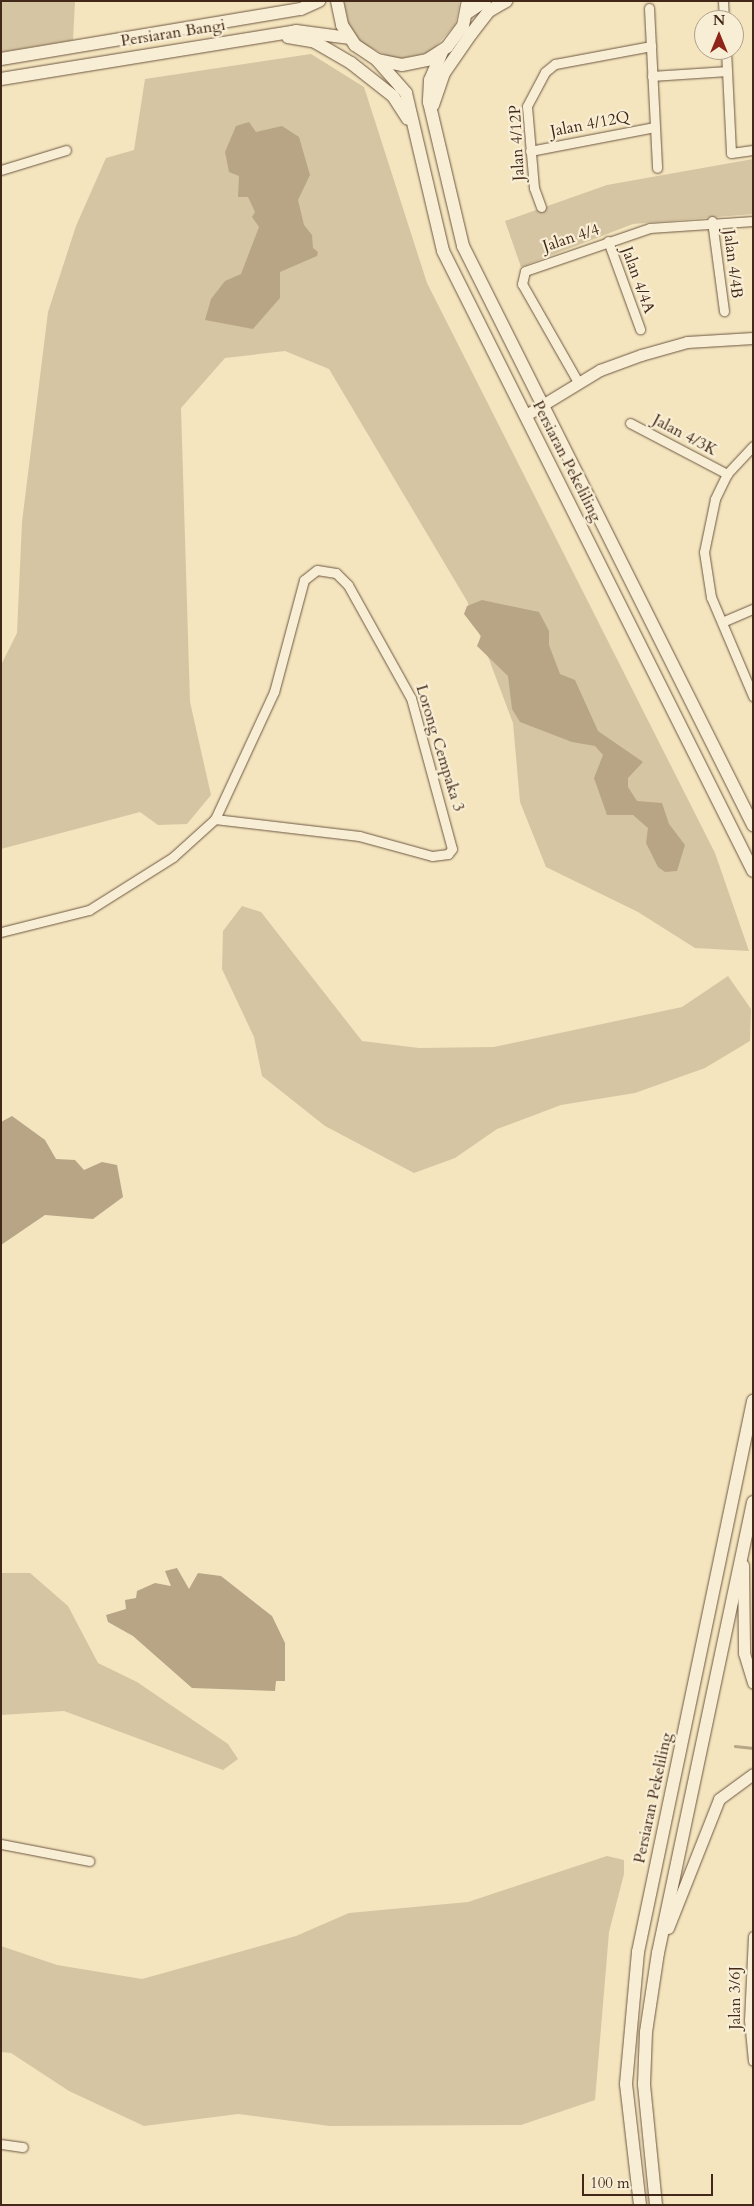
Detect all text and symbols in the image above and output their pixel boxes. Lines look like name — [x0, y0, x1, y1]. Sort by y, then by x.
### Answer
north arrow — [694, 10, 744, 60]
text: N — [713, 11, 725, 30]
street label: Persiaran Bangi — [119, 15, 227, 51]
street label: Jalan 4/12P — [505, 105, 529, 181]
street label: Jalan 4/12Q — [549, 107, 631, 141]
street label: Jalan 4/4 — [540, 220, 602, 256]
street label: Jalan 4/4B — [719, 229, 747, 299]
street label: Jalan 4/4A — [617, 244, 659, 316]
street label: Persiaran Pekeliling — [528, 397, 606, 525]
street label: Jalan 4/3K — [650, 410, 720, 460]
street label: Lorong Cempaka 3 — [412, 682, 468, 814]
street label: Persiaran Pekeliling — [630, 1731, 676, 1865]
street label: Jalan 3/6J — [725, 1966, 745, 2030]
scale bar — [584, 2164, 715, 2196]
text: 100 m — [590, 2173, 630, 2193]

